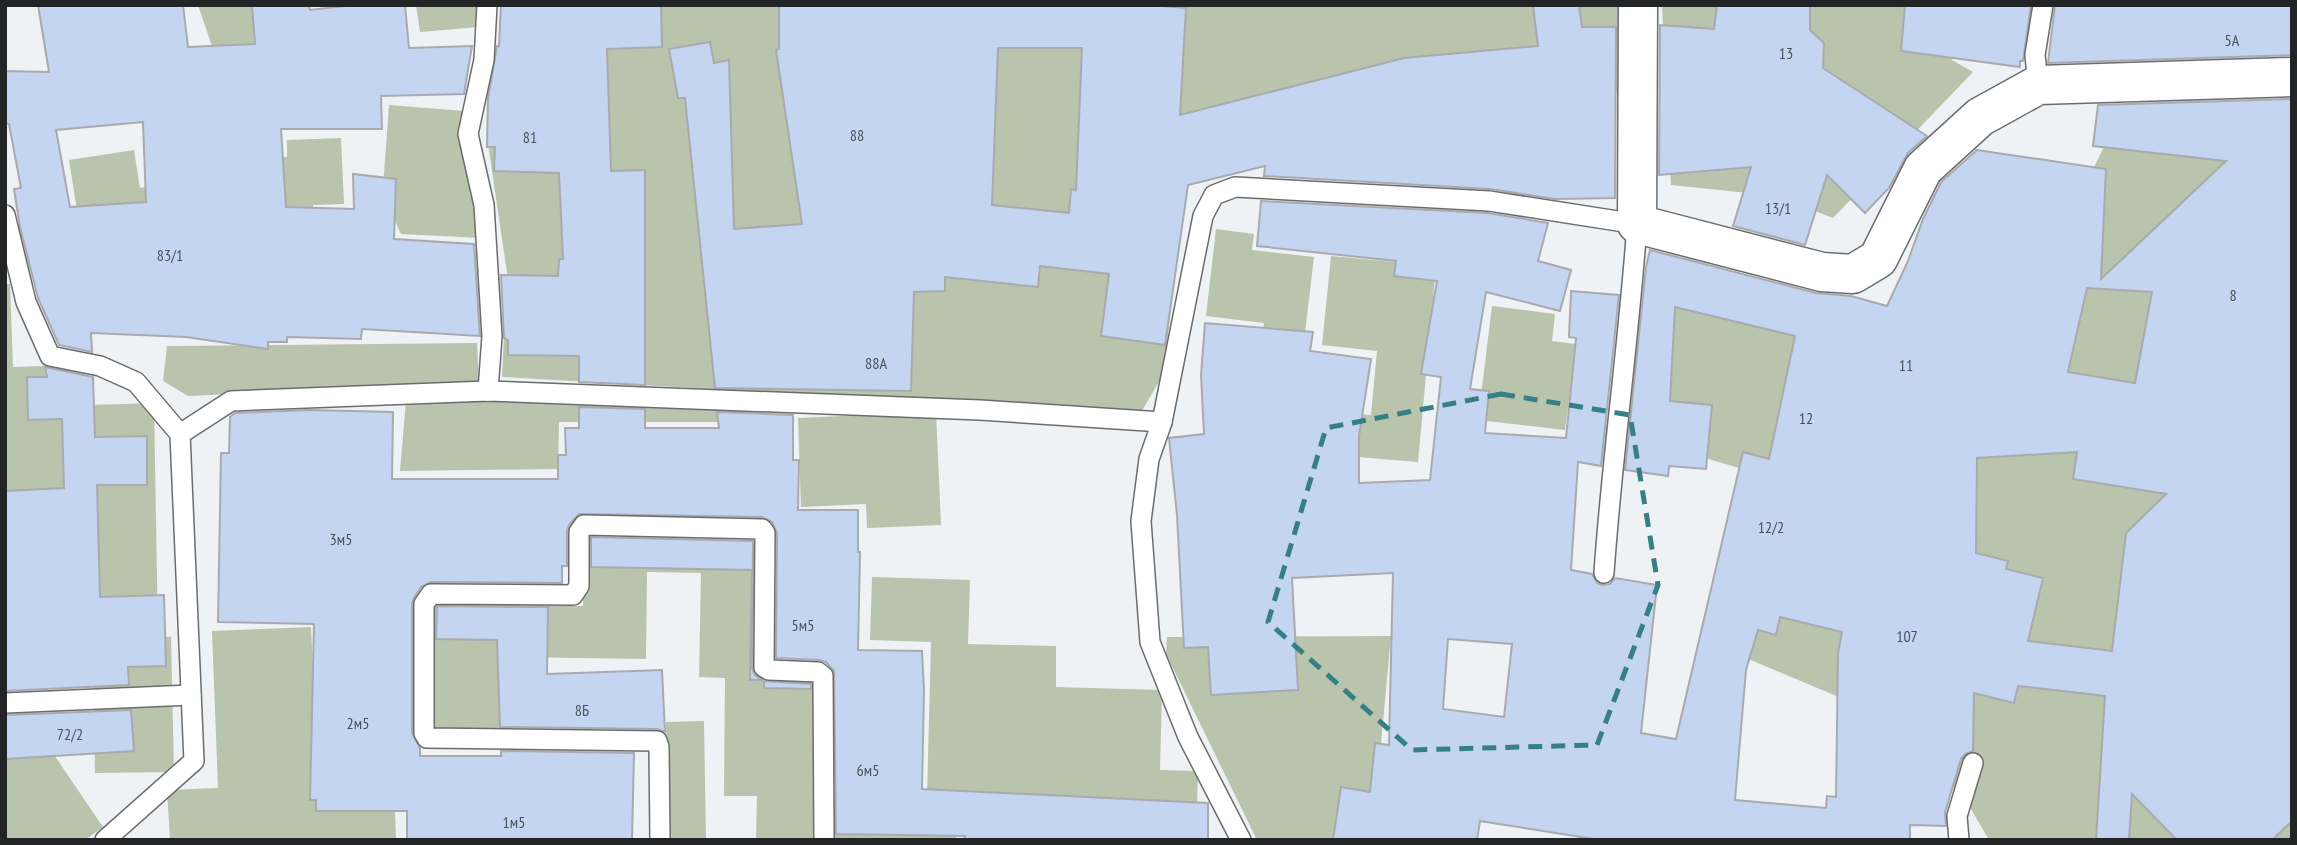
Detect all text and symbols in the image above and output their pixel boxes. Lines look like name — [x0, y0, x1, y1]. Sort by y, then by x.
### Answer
house number: 5А — [2225, 30, 2240, 50]
house number: 13 — [1779, 43, 1793, 63]
house number: 88 — [850, 125, 864, 145]
house number: 81 — [523, 127, 537, 147]
house number: 13/1 — [1765, 198, 1791, 218]
house number: 83/1 — [157, 245, 183, 265]
house number: 8 — [2229, 285, 2237, 305]
house number: 88А — [865, 353, 887, 373]
house number: 11 — [1899, 355, 1913, 375]
house number: 12 — [1799, 408, 1813, 428]
house number: 12/2 — [1758, 517, 1784, 537]
house number: 3м5 — [330, 529, 352, 549]
house number: 5м5 — [792, 615, 814, 635]
house number: 107 — [1896, 626, 1918, 646]
house number: 8Б — [575, 700, 589, 720]
house number: 2м5 — [347, 713, 369, 733]
house number: 72/2 — [57, 724, 83, 744]
house number: 6м5 — [857, 760, 879, 780]
house number: 1м5 — [503, 812, 525, 832]

